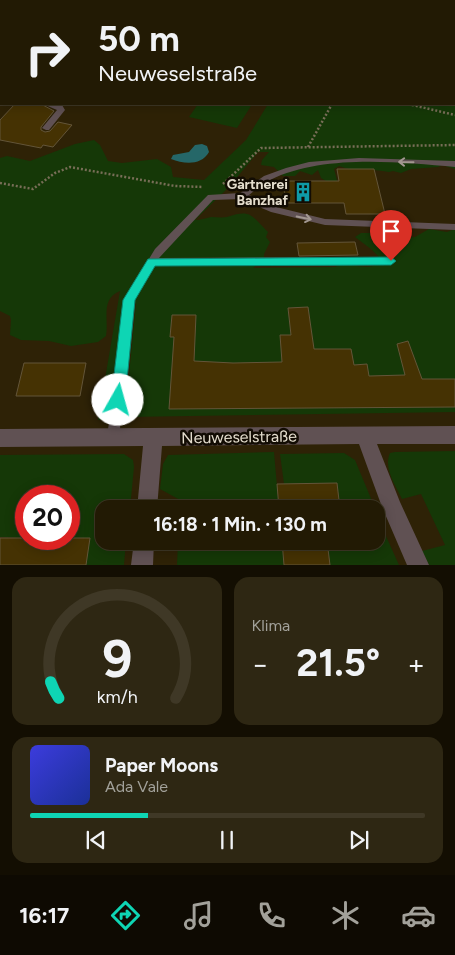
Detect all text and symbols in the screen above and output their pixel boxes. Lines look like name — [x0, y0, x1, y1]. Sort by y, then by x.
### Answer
text: 50 m — [98, 18, 180, 60]
icon: right — [15, 20, 80, 85]
text: Neuweselstraße — [98, 60, 257, 87]
one-way arrow — [399, 157, 415, 166]
place label: Gärtnerei Banzhaf — [227, 176, 288, 209]
building icon: Gärtnerei Banzhaf — [292, 181, 314, 203]
pin — [370, 210, 412, 261]
one-way arrow — [295, 214, 311, 223]
icon: arrive — [377, 217, 405, 245]
position arrow — [91, 373, 143, 425]
street label: Neuweselstraße — [181, 426, 297, 448]
speed limit sign: 20 — [15, 485, 80, 550]
text: 16:18 · 1 Min. · 130 m — [153, 513, 327, 536]
text: Klima — [252, 616, 290, 635]
text: 9 — [102, 628, 132, 690]
text: 21.5° — [296, 640, 380, 686]
text: − — [252, 647, 269, 681]
text: + — [408, 647, 425, 681]
text: km/h — [96, 686, 137, 707]
text: Paper Moons — [105, 754, 218, 777]
text: Ada Vale — [105, 777, 168, 796]
icon: previous — [82, 826, 110, 854]
icon: pause — [213, 826, 241, 854]
icon: next — [345, 826, 373, 854]
icon: directions — [108, 898, 143, 933]
icon: music — [181, 898, 216, 933]
icon: phone — [254, 898, 289, 933]
icon: climate — [328, 898, 363, 933]
icon: car — [401, 898, 436, 933]
text: 16:17 — [19, 902, 69, 929]

